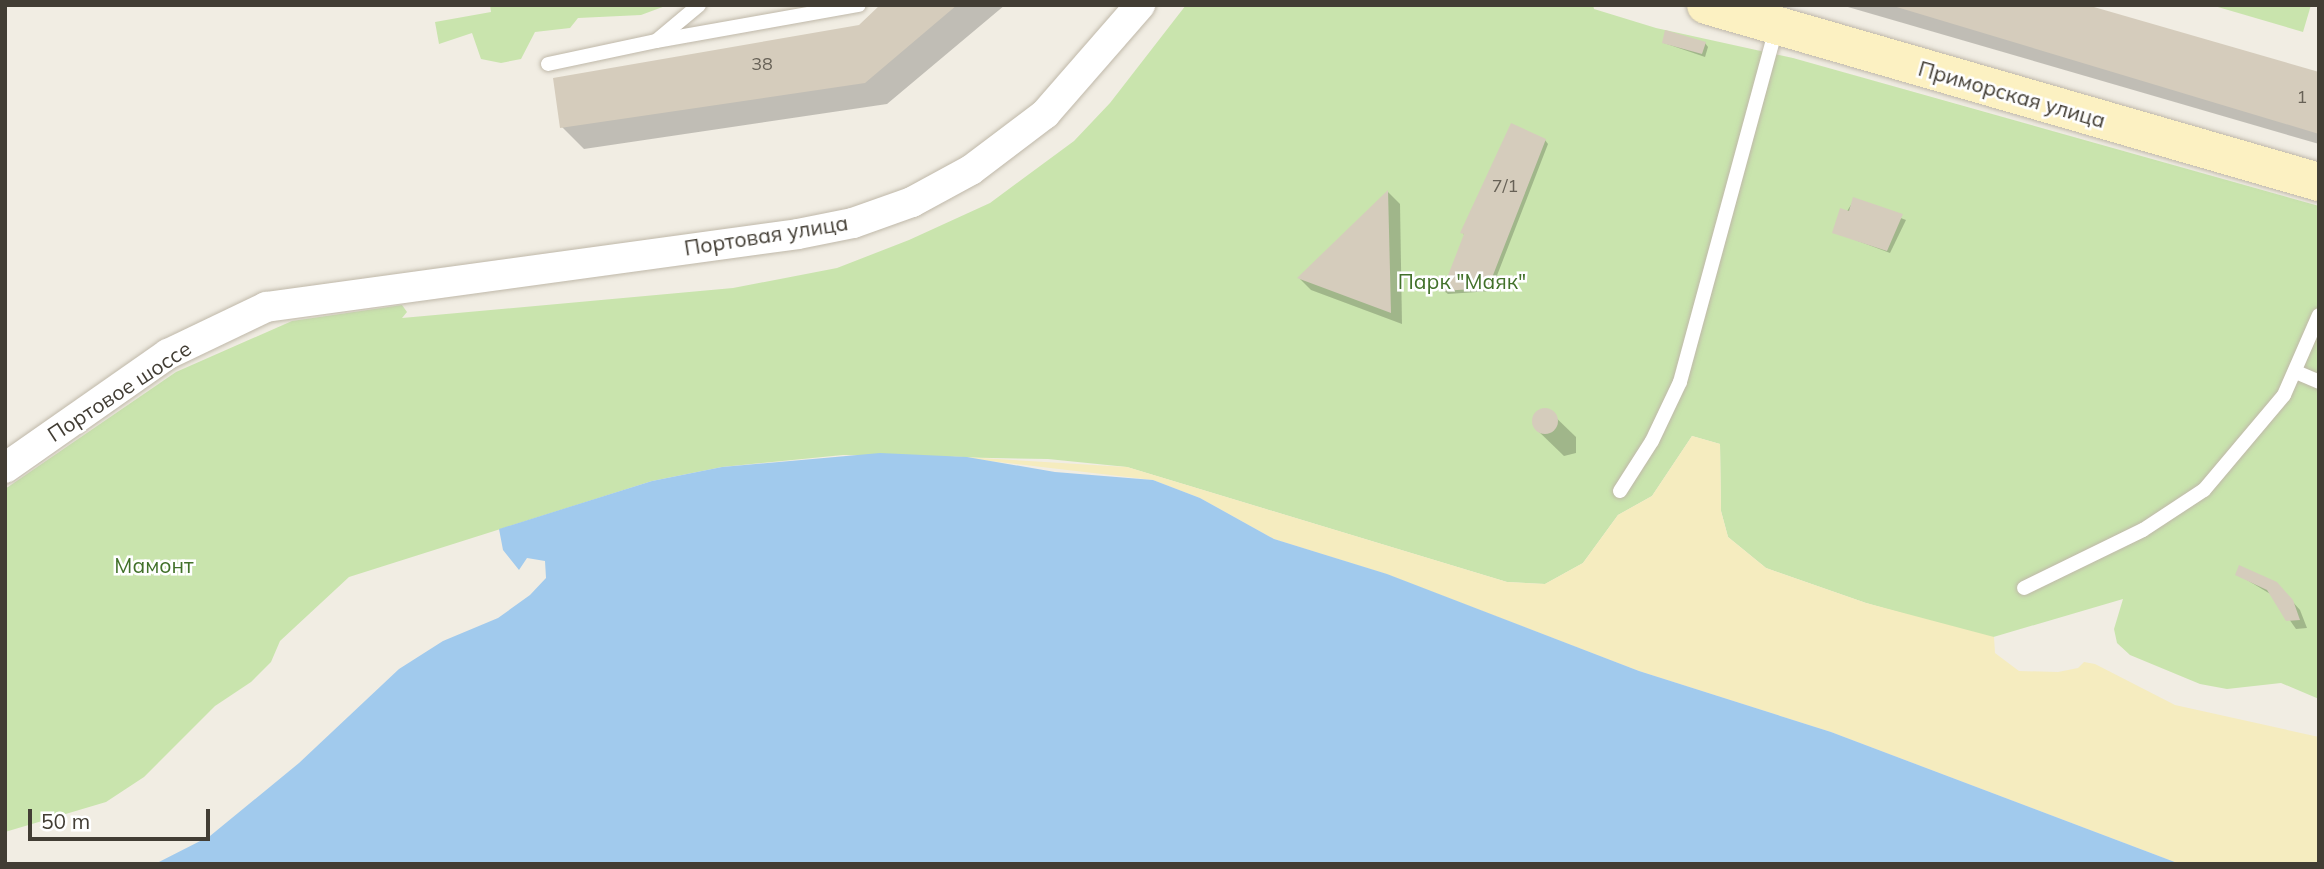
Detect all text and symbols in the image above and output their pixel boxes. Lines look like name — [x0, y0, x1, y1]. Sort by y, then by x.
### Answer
house number: 38 — [751, 53, 773, 75]
street label: Приморская улица — [1916, 55, 2108, 133]
house number: 1 — [2297, 86, 2307, 108]
house number: 7/1 — [1492, 175, 1518, 197]
street label: Портовая улица — [682, 210, 850, 260]
park label: Парк "Маяк" — [1398, 268, 1526, 294]
street label: Портовое шоссе — [43, 335, 195, 447]
park label: Мамонт — [114, 552, 194, 578]
scale bar — [32, 796, 214, 840]
text: 50 m — [41, 808, 90, 834]

